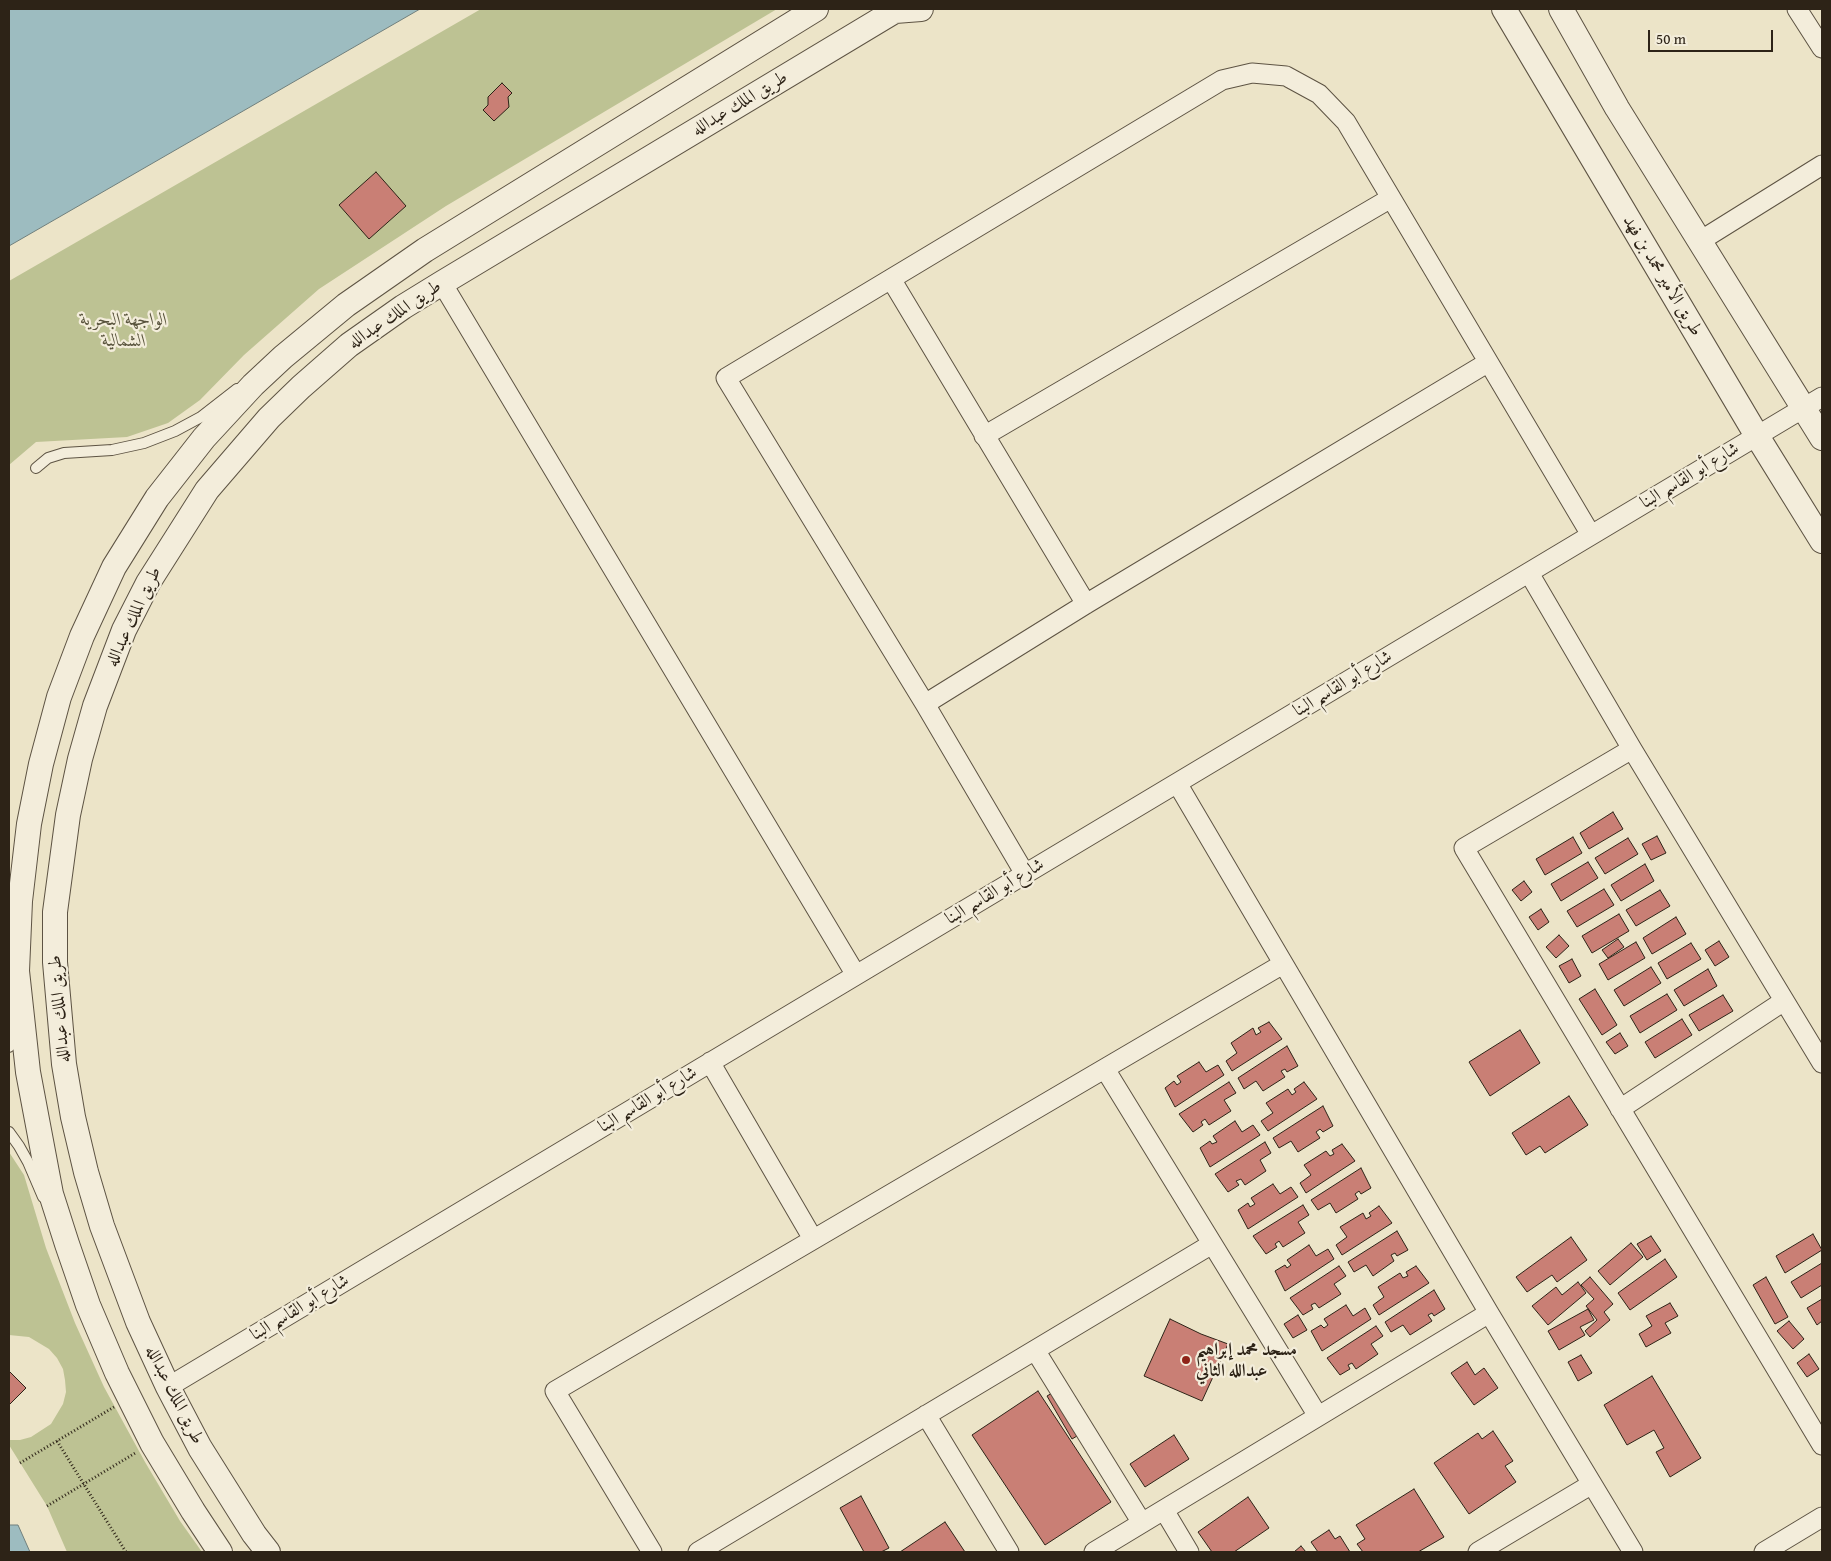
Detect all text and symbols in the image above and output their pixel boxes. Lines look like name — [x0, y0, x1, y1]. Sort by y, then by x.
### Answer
scale bar — [1651, 20, 1776, 52]
text: 50 m — [1656, 28, 1686, 49]
street label: طريق الملك عبدالله — [688, 67, 792, 141]
street label: طريق الأمير محمد بن فهد — [1617, 212, 1707, 340]
street label: طريق الملك عبدالله — [344, 276, 446, 354]
park label: الواجهة البحرية الشمالية — [80, 309, 168, 352]
street label: شارع أبو القاسم البنا — [1637, 438, 1743, 514]
street label: طريق الملك عبدالله — [101, 564, 167, 670]
street label: شارع أبو القاسم البنا — [1290, 646, 1396, 722]
street label: شارع أبو القاسم البنا — [942, 854, 1048, 930]
street label: طريق الملك عبدالله — [45, 954, 75, 1064]
street label: شارع أبو القاسم البنا — [595, 1062, 701, 1138]
street label: شارع أبو القاسم البنا — [247, 1270, 353, 1346]
place label: مسجد محمد إبراهيم عبدالله الثاني — [1196, 1339, 1297, 1382]
street label: طريق الملك عبدالله — [140, 1342, 208, 1448]
marker: مسجد محمد إبراهيم عبدالله الثاني — [1180, 1354, 1192, 1366]

